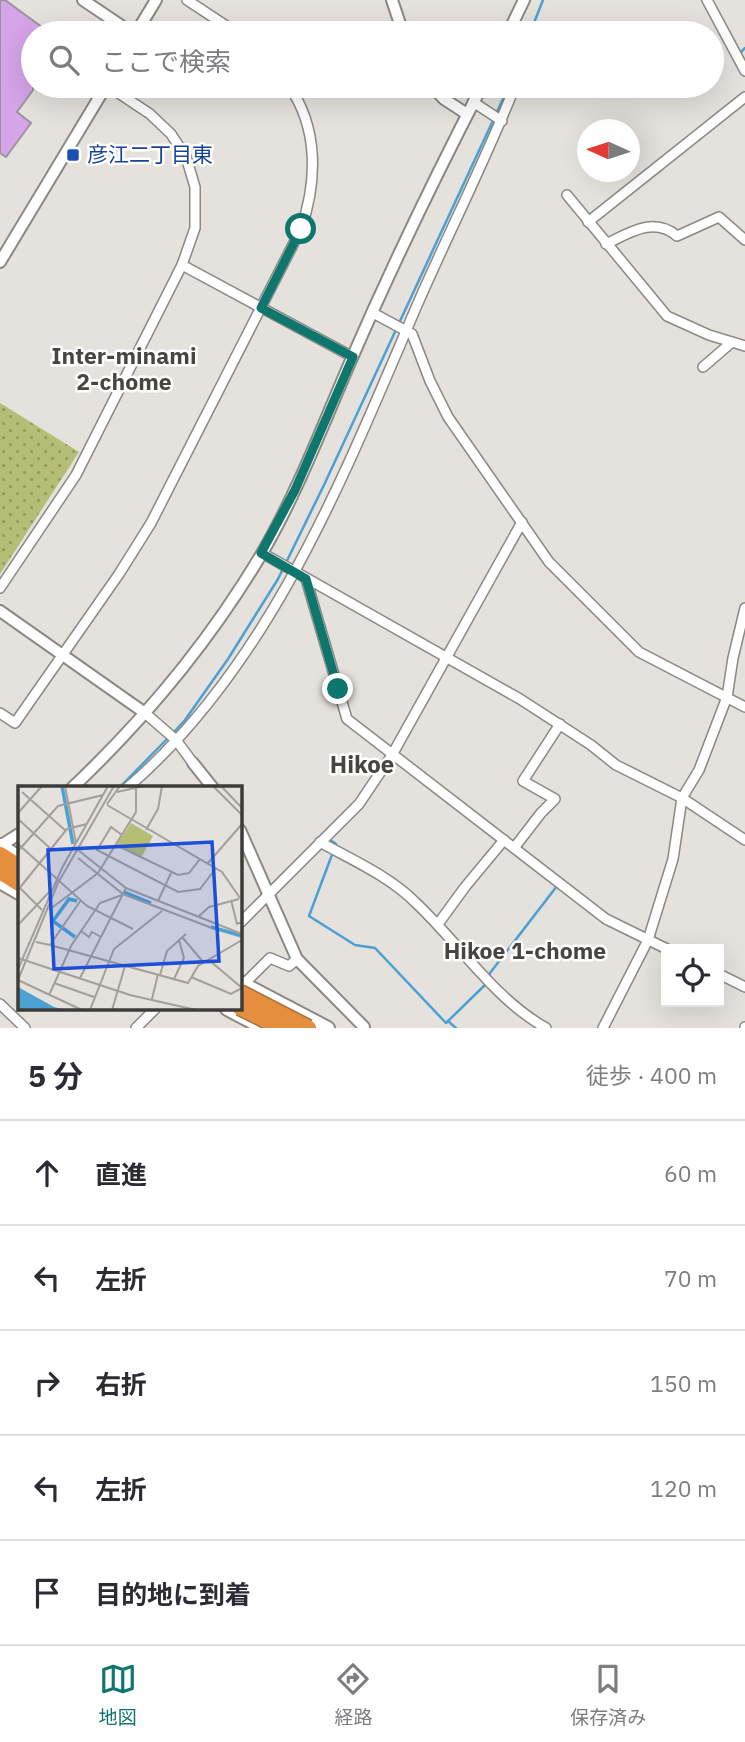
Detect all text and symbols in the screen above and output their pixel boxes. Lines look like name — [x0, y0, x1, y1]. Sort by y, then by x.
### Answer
search box — [21, 21, 724, 98]
icon: search — [45, 41, 83, 79]
text: ここで検索 — [101, 44, 231, 78]
north arrow — [577, 119, 640, 182]
place label: 彦江二丁目東 — [87, 140, 213, 168]
marker: 彦江二丁目東 — [65, 147, 81, 163]
route start — [285, 213, 316, 244]
district label: Inter-minami 2-chome — [52, 340, 196, 396]
route end — [322, 673, 353, 704]
district label: Hikoe — [330, 748, 394, 780]
inset map — [18, 786, 242, 1010]
district label: Hikoe 1-chome — [444, 935, 606, 965]
map controls — [661, 944, 724, 1007]
button: locate — [661, 944, 724, 1007]
text: 5 分 — [28, 1056, 83, 1095]
text: 徒歩 · 400 m — [586, 1060, 717, 1090]
icon: ahead — [28, 1154, 66, 1192]
text: 直進 — [95, 1157, 147, 1191]
text: 60 m — [664, 1158, 717, 1188]
icon: left — [28, 1259, 66, 1297]
text: 左折 — [95, 1262, 147, 1296]
text: 70 m — [664, 1263, 717, 1293]
icon: right — [28, 1364, 66, 1402]
text: 右折 — [95, 1367, 147, 1401]
text: 150 m — [650, 1368, 717, 1398]
icon: left — [28, 1469, 66, 1507]
text: 左折 — [95, 1472, 147, 1506]
text: 120 m — [650, 1473, 717, 1503]
icon: arrive — [28, 1574, 66, 1612]
text: 目的地に到着 — [95, 1577, 251, 1611]
tab: 地図 — [99, 1660, 137, 1729]
tab: 経路 — [334, 1660, 372, 1729]
tab: 保存済み — [570, 1660, 646, 1729]

